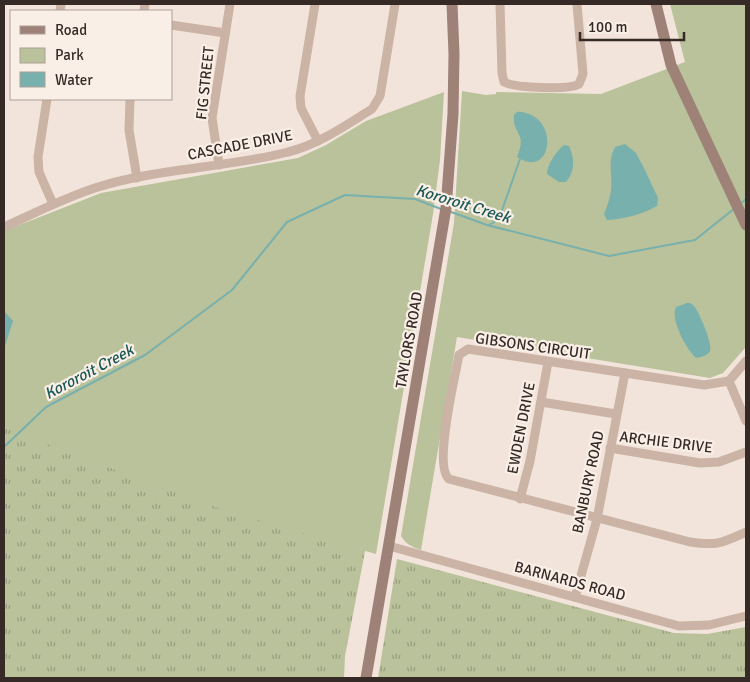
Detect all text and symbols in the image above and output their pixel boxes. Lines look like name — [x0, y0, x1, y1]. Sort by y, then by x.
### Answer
legend — [10, 10, 172, 100]
scale bar — [580, 10, 684, 42]
text: 100 m — [588, 18, 628, 36]
text: Road — [55, 21, 87, 39]
street label: FIG STREET — [192, 45, 218, 121]
text: Park — [55, 46, 84, 64]
text: Water — [55, 71, 93, 89]
street label: CASCADE DRIVE — [186, 126, 294, 164]
water label: Kororoit Creek — [413, 180, 515, 228]
street label: TAYLORS ROAD — [392, 290, 426, 390]
street label: GIBSONS CIRCUIT — [474, 329, 592, 363]
water label: Kororoit Creek — [41, 339, 139, 404]
street label: EWDEN DRIVE — [503, 381, 539, 475]
street label: ARCHIE DRIVE — [618, 427, 714, 457]
street label: BANBURY ROAD — [568, 429, 608, 535]
street label: BARNARDS ROAD — [512, 558, 628, 604]

